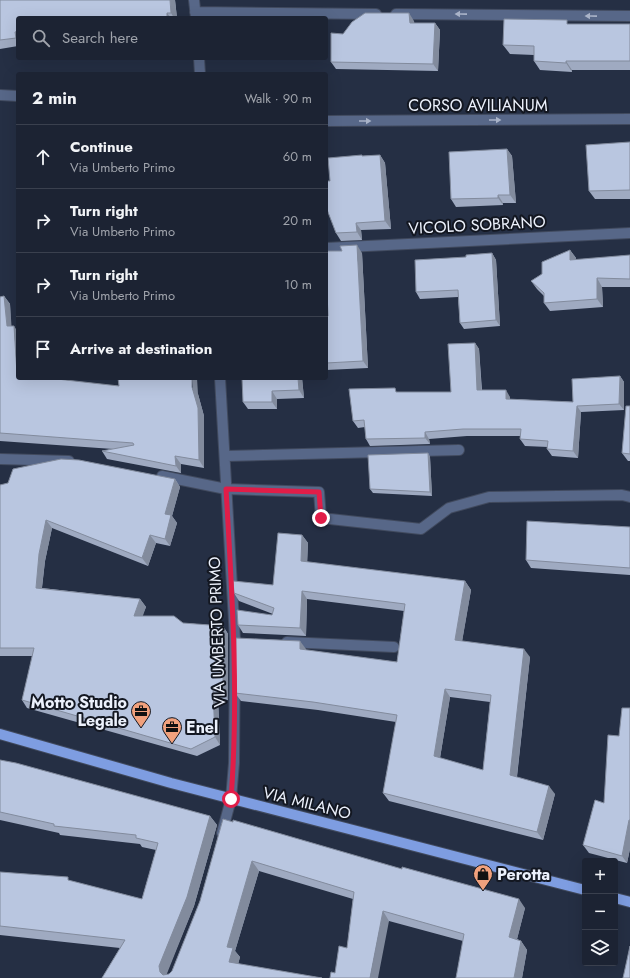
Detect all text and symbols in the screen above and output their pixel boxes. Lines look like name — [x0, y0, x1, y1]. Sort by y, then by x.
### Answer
one-way arrow — [455, 11, 467, 18]
one-way arrow — [584, 13, 597, 19]
search box — [16, 16, 328, 60]
icon: search — [30, 27, 52, 49]
text: Search here — [62, 27, 138, 49]
text: 2 min — [32, 86, 77, 110]
text: Walk · 90 m — [244, 89, 312, 108]
street label: CORSO AVILIANUM — [408, 94, 548, 117]
one-way arrow — [489, 117, 502, 123]
one-way arrow — [359, 118, 372, 124]
text: Continue — [70, 136, 133, 158]
icon: ahead — [32, 146, 54, 168]
text: 60 m — [283, 147, 312, 166]
text: Via Umberto Primo — [70, 158, 175, 177]
text: Turn right — [70, 200, 138, 222]
icon: right — [32, 210, 54, 232]
street label: VICOLO SOBRANO — [408, 210, 546, 240]
text: 20 m — [283, 211, 312, 230]
text: Via Umberto Primo — [70, 222, 175, 241]
text: Turn right — [70, 264, 138, 286]
icon: right — [32, 274, 54, 296]
text: 10 m — [284, 275, 312, 294]
text: Via Umberto Primo — [70, 286, 175, 305]
icon: arrive — [32, 338, 54, 360]
text: Arrive at destination — [70, 338, 212, 360]
route end — [312, 509, 330, 527]
street label: VIA UMBERTO PRIMO — [203, 556, 231, 708]
place label: Motto Studio Legale — [31, 691, 127, 732]
office icon: Motto Studio Legale — [130, 700, 152, 728]
office icon: Enel — [161, 716, 183, 744]
place label: Enel — [186, 716, 218, 739]
street label: VIA MILANO — [261, 781, 353, 825]
route start — [222, 790, 240, 808]
map controls — [582, 858, 618, 966]
button: + — [582, 858, 618, 894]
shop icon: Perotta — [472, 863, 494, 891]
place label: Perotta — [497, 863, 550, 886]
button: − — [582, 894, 618, 930]
button: layers — [582, 930, 618, 966]

